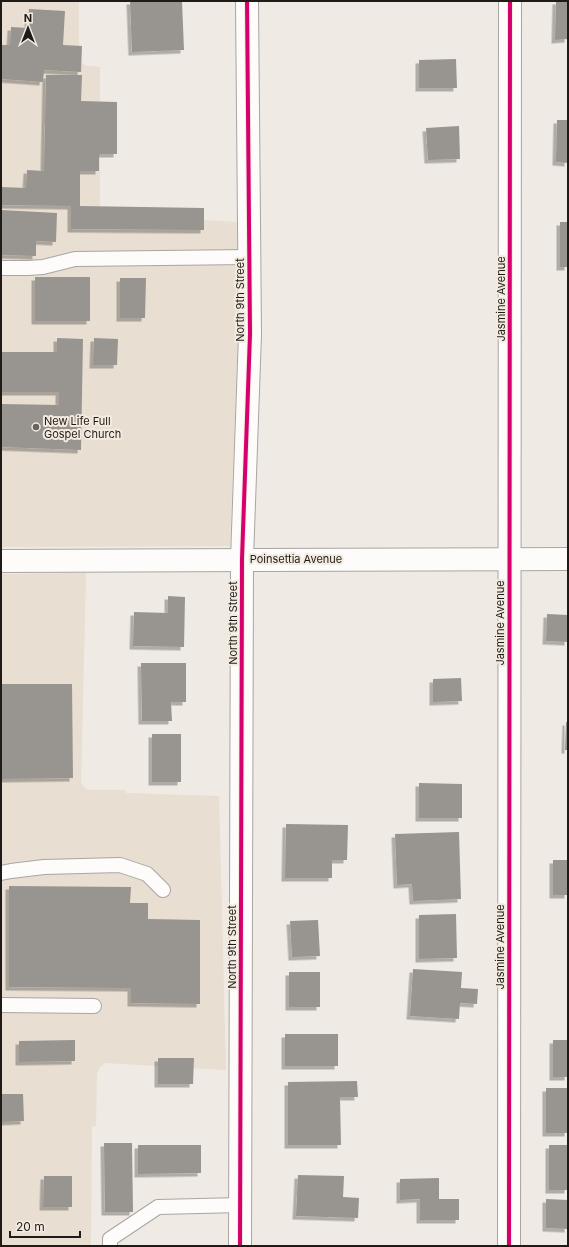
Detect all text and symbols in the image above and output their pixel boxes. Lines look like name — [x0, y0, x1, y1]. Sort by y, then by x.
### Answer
north arrow — [8, 8, 48, 48]
text: N — [24, 11, 32, 25]
street label: Jasmine Avenue — [494, 256, 508, 342]
street label: North 9th Street — [233, 258, 247, 342]
place label: New Life Full Gospel Church — [44, 414, 121, 441]
marker: New Life Full Gospel Church — [31, 422, 41, 432]
street label: Poinsettia Avenue — [250, 552, 342, 566]
street label: Jasmine Avenue — [493, 580, 507, 666]
street label: North 9th Street — [226, 581, 240, 665]
street label: Jasmine Avenue — [493, 904, 507, 990]
street label: North 9th Street — [225, 905, 239, 989]
scale bar — [10, 1213, 80, 1239]
text: 20 m — [16, 1219, 45, 1234]

